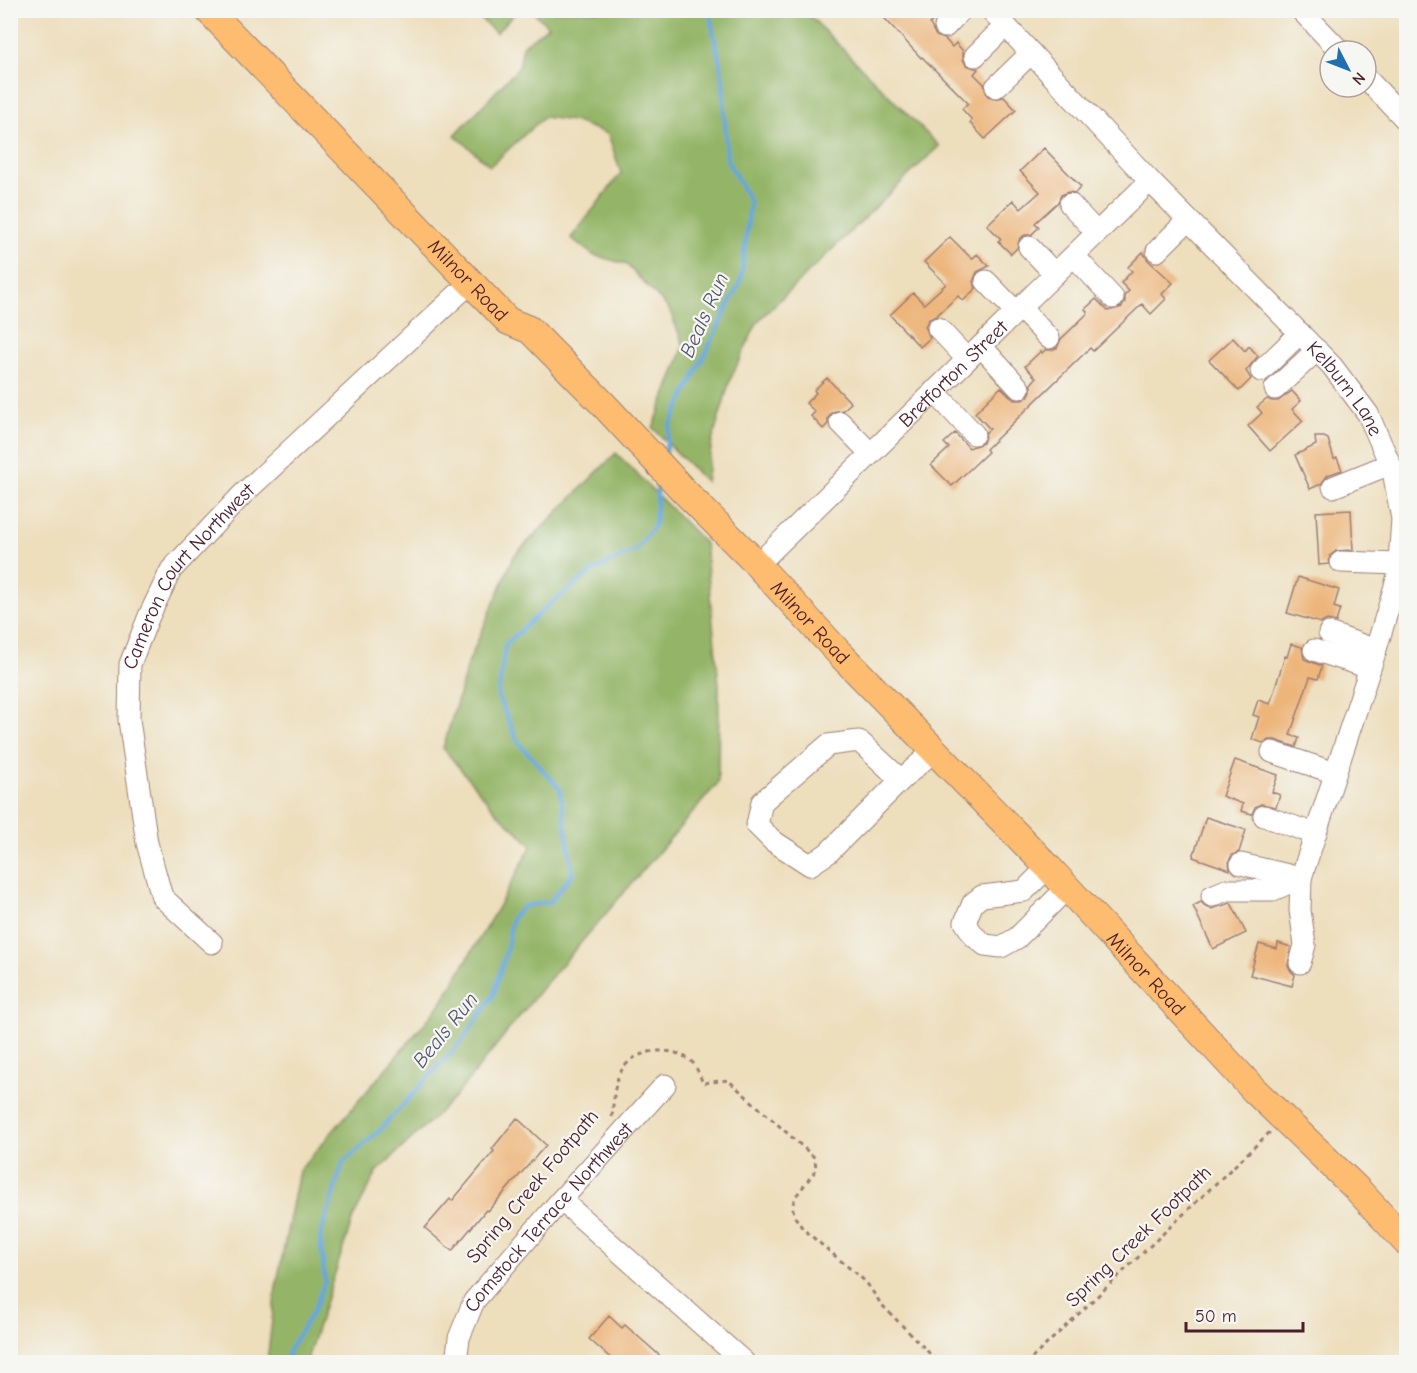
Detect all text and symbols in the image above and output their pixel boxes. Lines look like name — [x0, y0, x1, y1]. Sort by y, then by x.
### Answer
north arrow — [1318, 39, 1378, 99]
text: N — [1348, 68, 1369, 88]
street label: Milnor Road — [423, 234, 513, 326]
water label: Beals Run — [675, 269, 733, 361]
street label: Bretforton Street — [894, 315, 1013, 432]
street label: Kelburn Lane — [1302, 336, 1387, 440]
street label: Cameron Court Northwest — [118, 478, 260, 673]
street label: Milnor Road — [766, 576, 854, 669]
street label: Milnor Road — [1102, 927, 1190, 1020]
water label: Beals Run — [407, 988, 483, 1072]
street label: Spring Creek Footpath — [461, 1105, 603, 1268]
street label: Comstock Terrace Northwest — [460, 1117, 638, 1315]
street label: Spring Creek Footpath — [1061, 1161, 1216, 1312]
scale bar — [1186, 1295, 1303, 1333]
text: 50 m — [1195, 1306, 1237, 1327]

